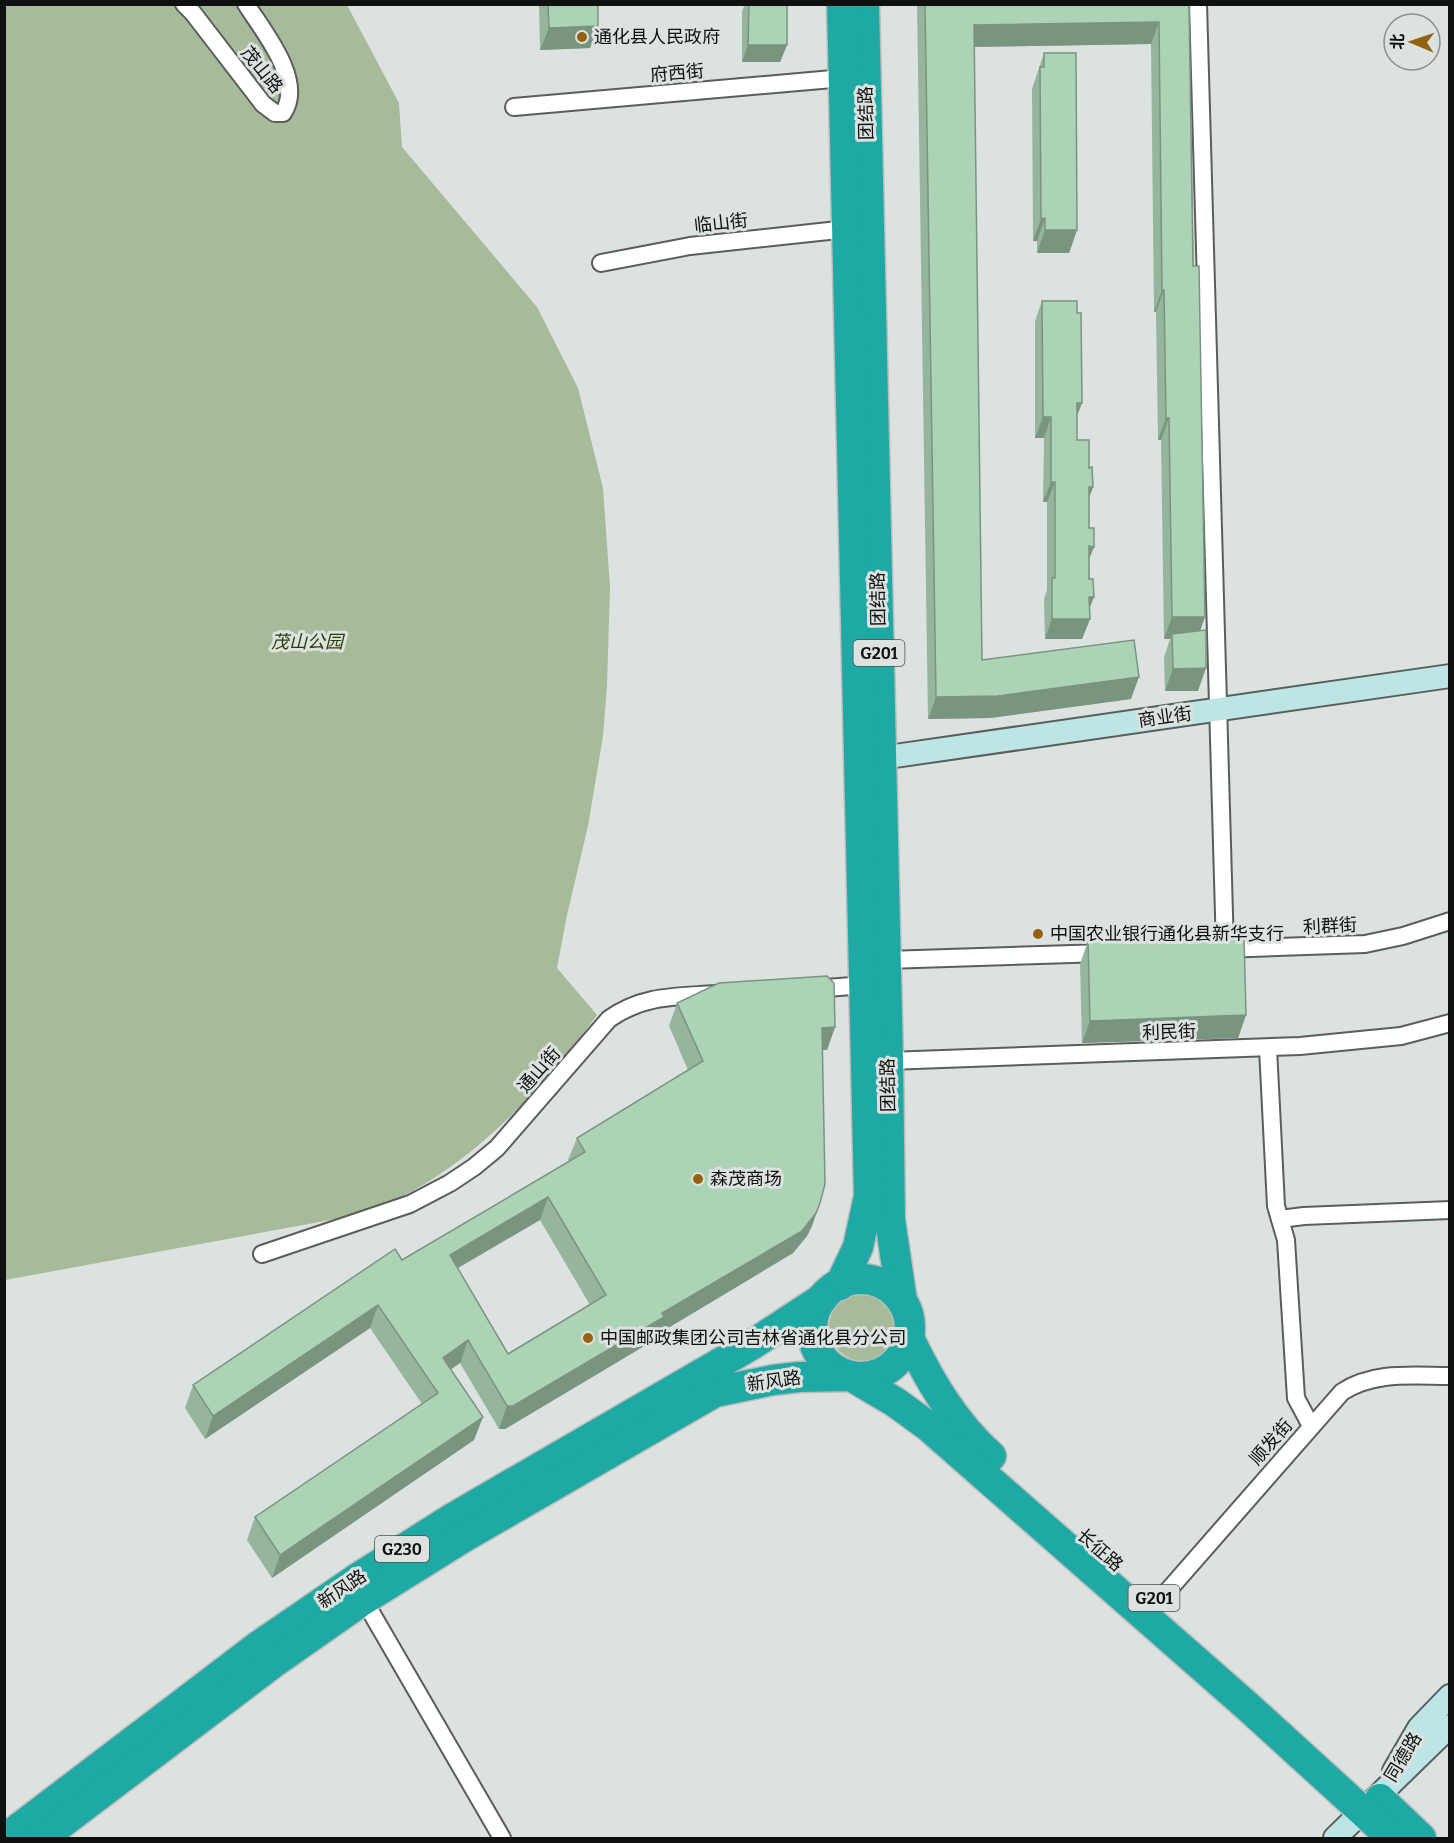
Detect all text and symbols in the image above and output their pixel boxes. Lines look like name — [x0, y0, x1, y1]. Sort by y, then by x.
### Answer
north arrow — [1382, 12, 1442, 72]
place label: 通化县人民政府 — [594, 26, 720, 48]
marker: 通化县人民政府 — [575, 30, 589, 44]
text: 北 — [1388, 33, 1407, 50]
street label: 茂山路 — [236, 42, 288, 98]
street label: 府西街 — [649, 60, 705, 86]
street label: 团结路 — [855, 86, 877, 140]
street label: 临山街 — [693, 209, 749, 237]
street label: 团结路 — [867, 572, 889, 626]
park label: 茂山公园 — [271, 631, 346, 653]
road number: G201 — [854, 640, 904, 666]
street label: 商业街 — [1137, 702, 1193, 732]
street label: 利群街 — [1302, 914, 1358, 938]
place label: 中国农业银行通化县新华支行 — [1050, 923, 1284, 945]
marker: 中国农业银行通化县新华支行 — [1031, 927, 1045, 941]
street label: 利民街 — [1142, 1020, 1196, 1044]
street label: 通山街 — [513, 1042, 565, 1098]
street label: 团结路 — [877, 1058, 899, 1112]
place label: 森茂商场 — [710, 1168, 782, 1190]
marker: 森茂商场 — [691, 1172, 705, 1186]
place label: 中国邮政集团公司吉林省通化县分公司 — [600, 1327, 906, 1349]
marker: 中国邮政集团公司吉林省通化县分公司 — [581, 1331, 595, 1345]
street label: 新风路 — [746, 1366, 802, 1396]
street label: 顺发街 — [1245, 1414, 1297, 1470]
street label: 长征路 — [1072, 1524, 1128, 1576]
road number: G230 — [375, 1536, 429, 1562]
street label: 新风路 — [313, 1565, 371, 1613]
road number: G201 — [1128, 1585, 1180, 1611]
street label: 同德路 — [1380, 1728, 1426, 1786]

